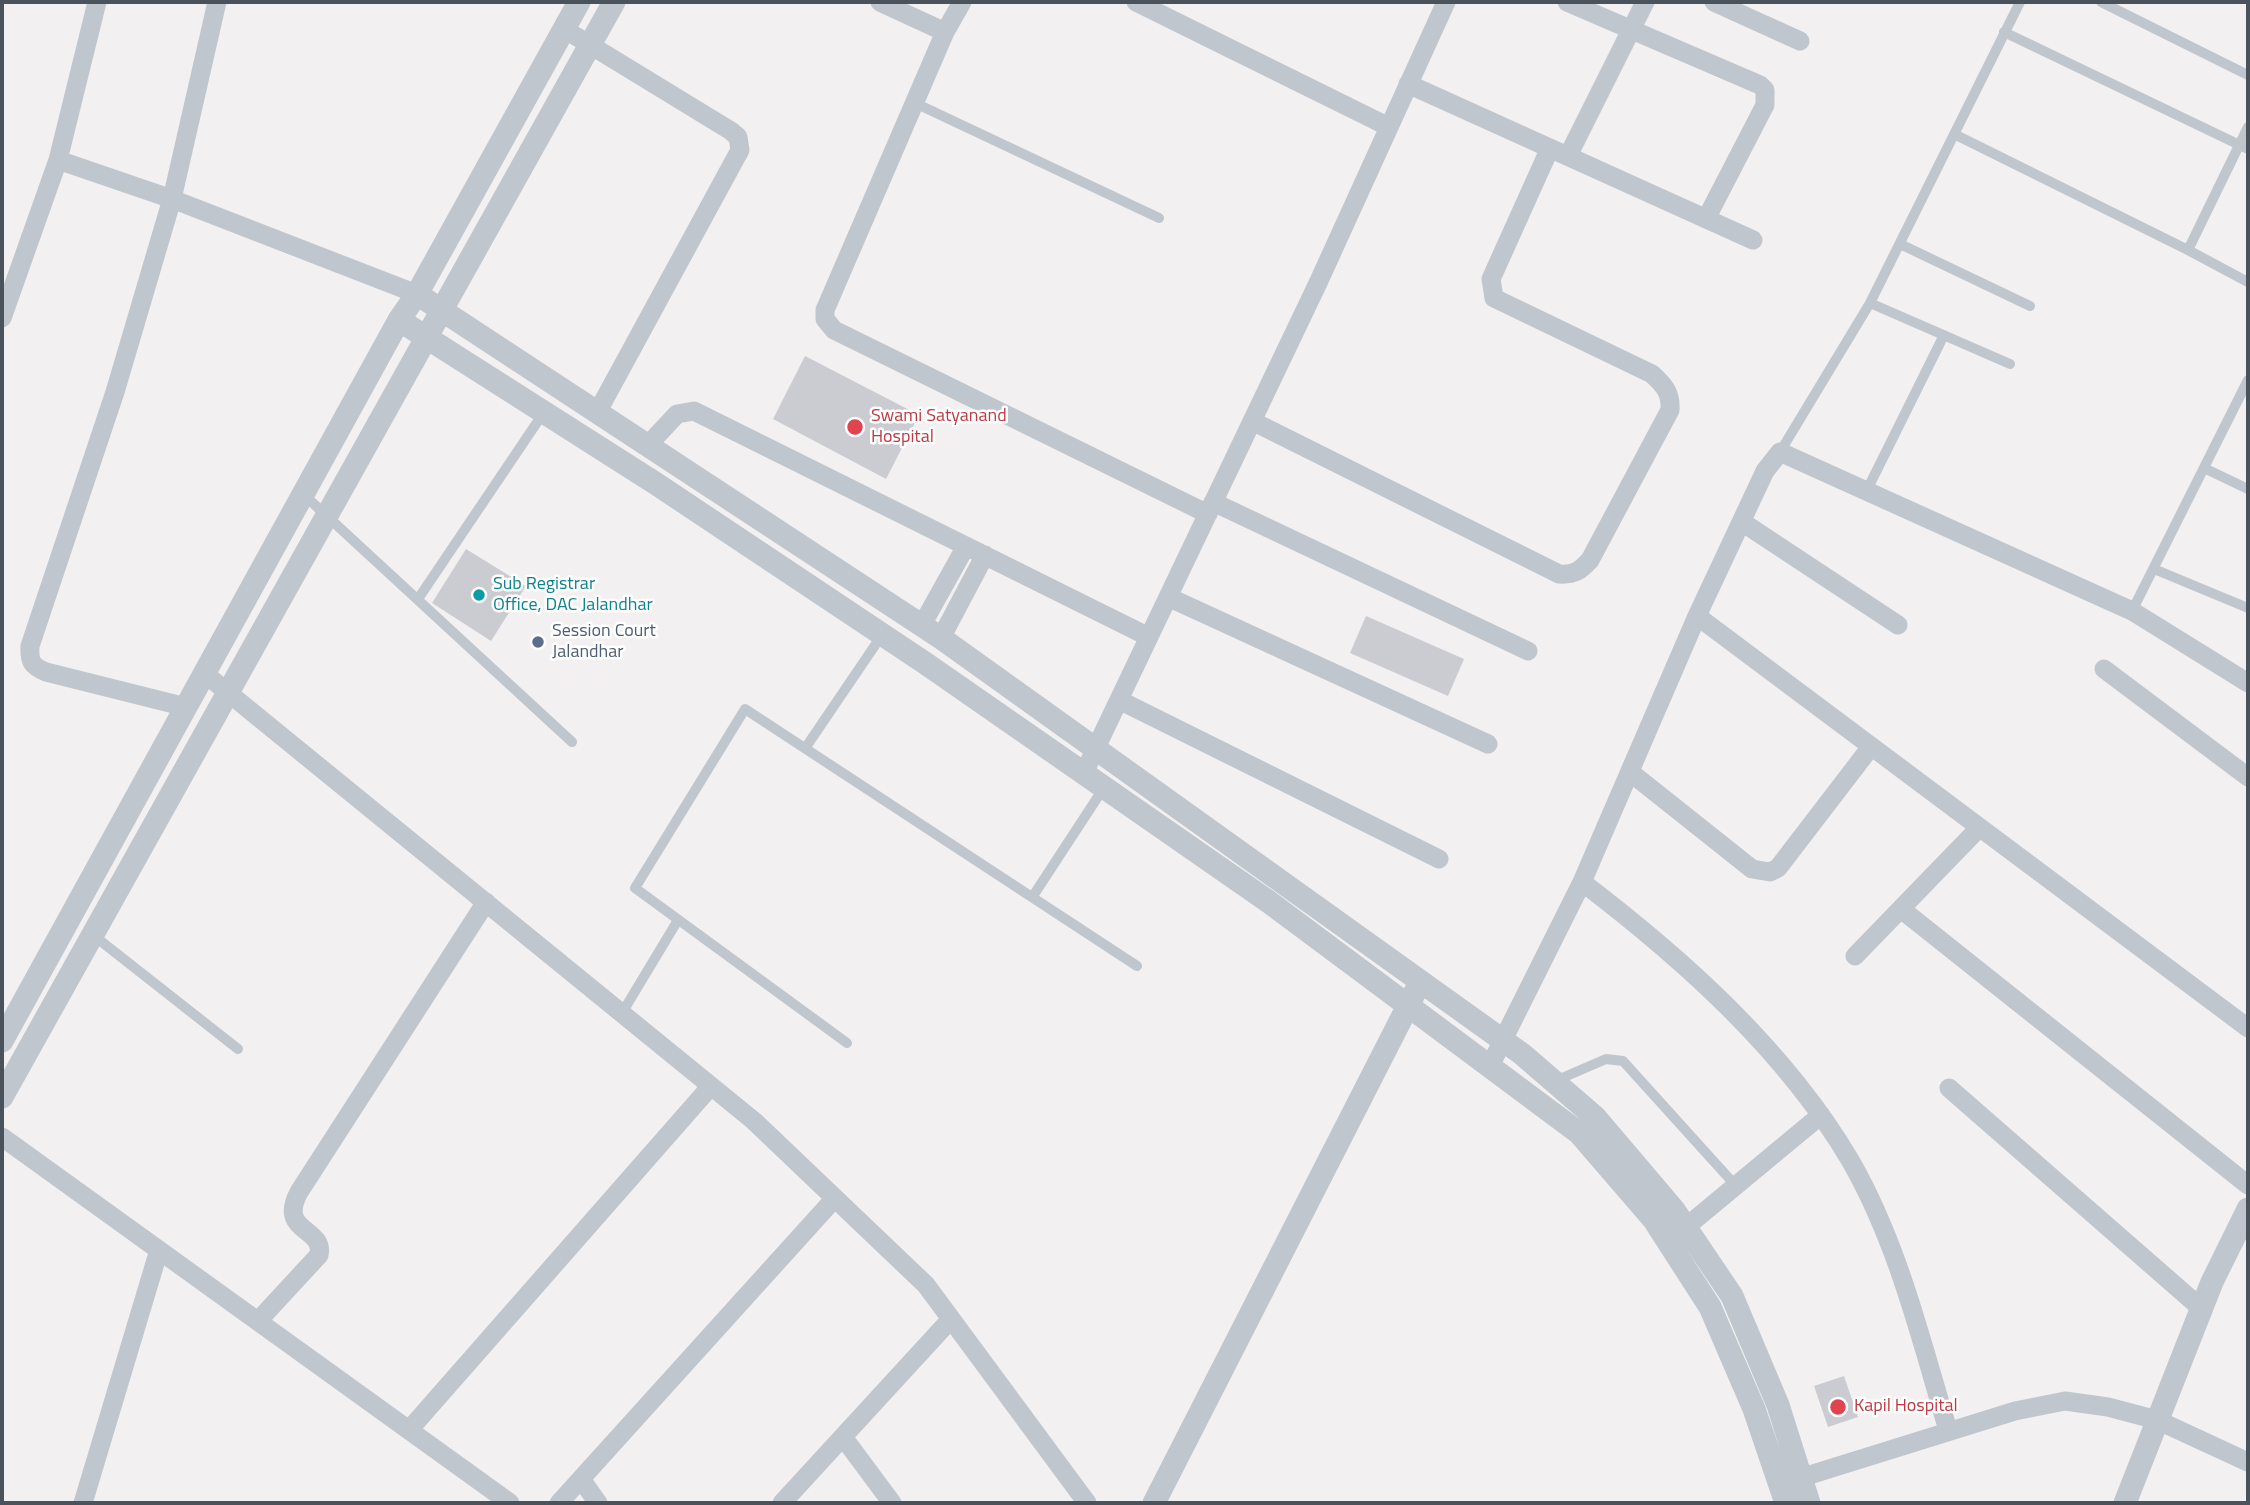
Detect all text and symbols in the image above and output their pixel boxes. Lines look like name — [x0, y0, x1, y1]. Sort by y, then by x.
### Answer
place label: Swami Satyanand Hospital — [871, 406, 1007, 448]
marker: Swami Satyanand Hospital — [845, 417, 865, 437]
place label: Sub Registrar Office, DAC Jalandhar — [493, 574, 653, 616]
marker: Sub Registrar Office, DAC Jalandhar — [471, 587, 487, 603]
place label: Session Court Jalandhar — [552, 621, 656, 664]
marker: Session Court Jalandhar — [530, 634, 546, 650]
place label: Kapil Hospital — [1854, 1396, 1958, 1418]
marker: Kapil Hospital — [1828, 1397, 1848, 1417]

